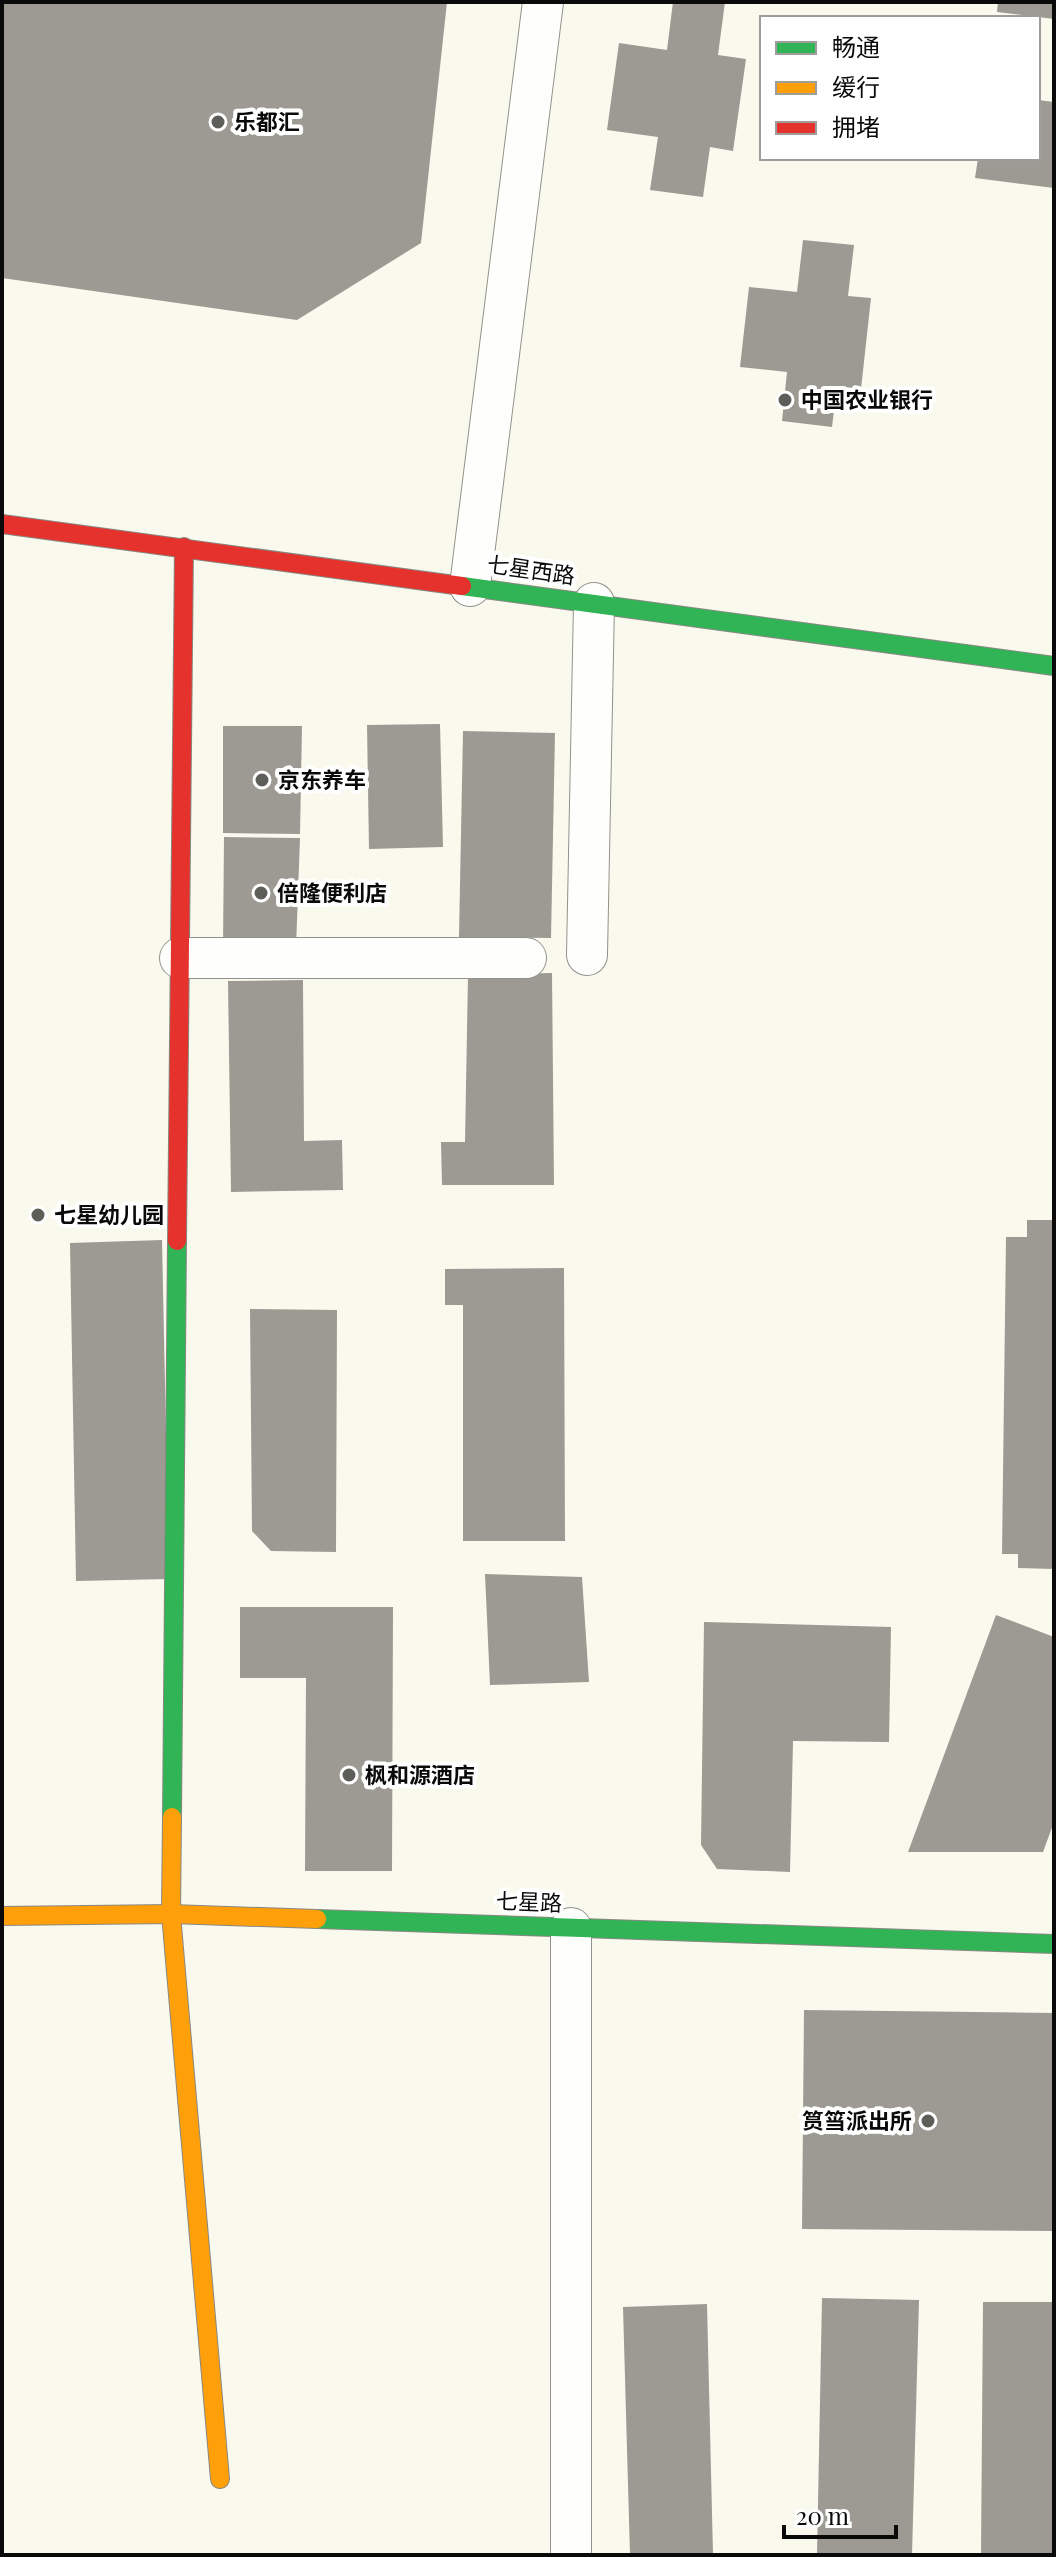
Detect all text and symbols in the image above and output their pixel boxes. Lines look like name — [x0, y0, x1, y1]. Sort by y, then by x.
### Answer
legend — [760, 16, 1040, 160]
text: 畅通 — [832, 30, 880, 62]
text: 缓行 — [832, 70, 880, 102]
place label: 乐都汇 — [234, 106, 300, 136]
text: 拥堵 — [832, 110, 880, 142]
marker: 乐都汇 — [209, 113, 227, 131]
place label: 中国农业银行 — [801, 384, 933, 414]
marker: 中国农业银行 — [776, 391, 794, 409]
street label: 七星西路 — [485, 548, 577, 590]
place label: 京东养车 — [278, 764, 366, 794]
marker: 京东养车 — [253, 771, 271, 789]
place label: 倍隆便利店 — [277, 877, 387, 907]
marker: 倍隆便利店 — [252, 884, 270, 902]
place label: 七星幼儿园 — [54, 1199, 164, 1229]
marker: 七星幼儿园 — [29, 1206, 47, 1224]
place label: 枫和源酒店 — [365, 1759, 475, 1789]
marker: 枫和源酒店 — [340, 1766, 358, 1784]
street label: 七星路 — [496, 1885, 563, 1917]
place label: 筼筜派出所 — [802, 2105, 912, 2135]
marker: 筼筜派出所 — [919, 2112, 937, 2130]
scale bar — [784, 2489, 896, 2539]
text: 20 m — [796, 2499, 849, 2531]

